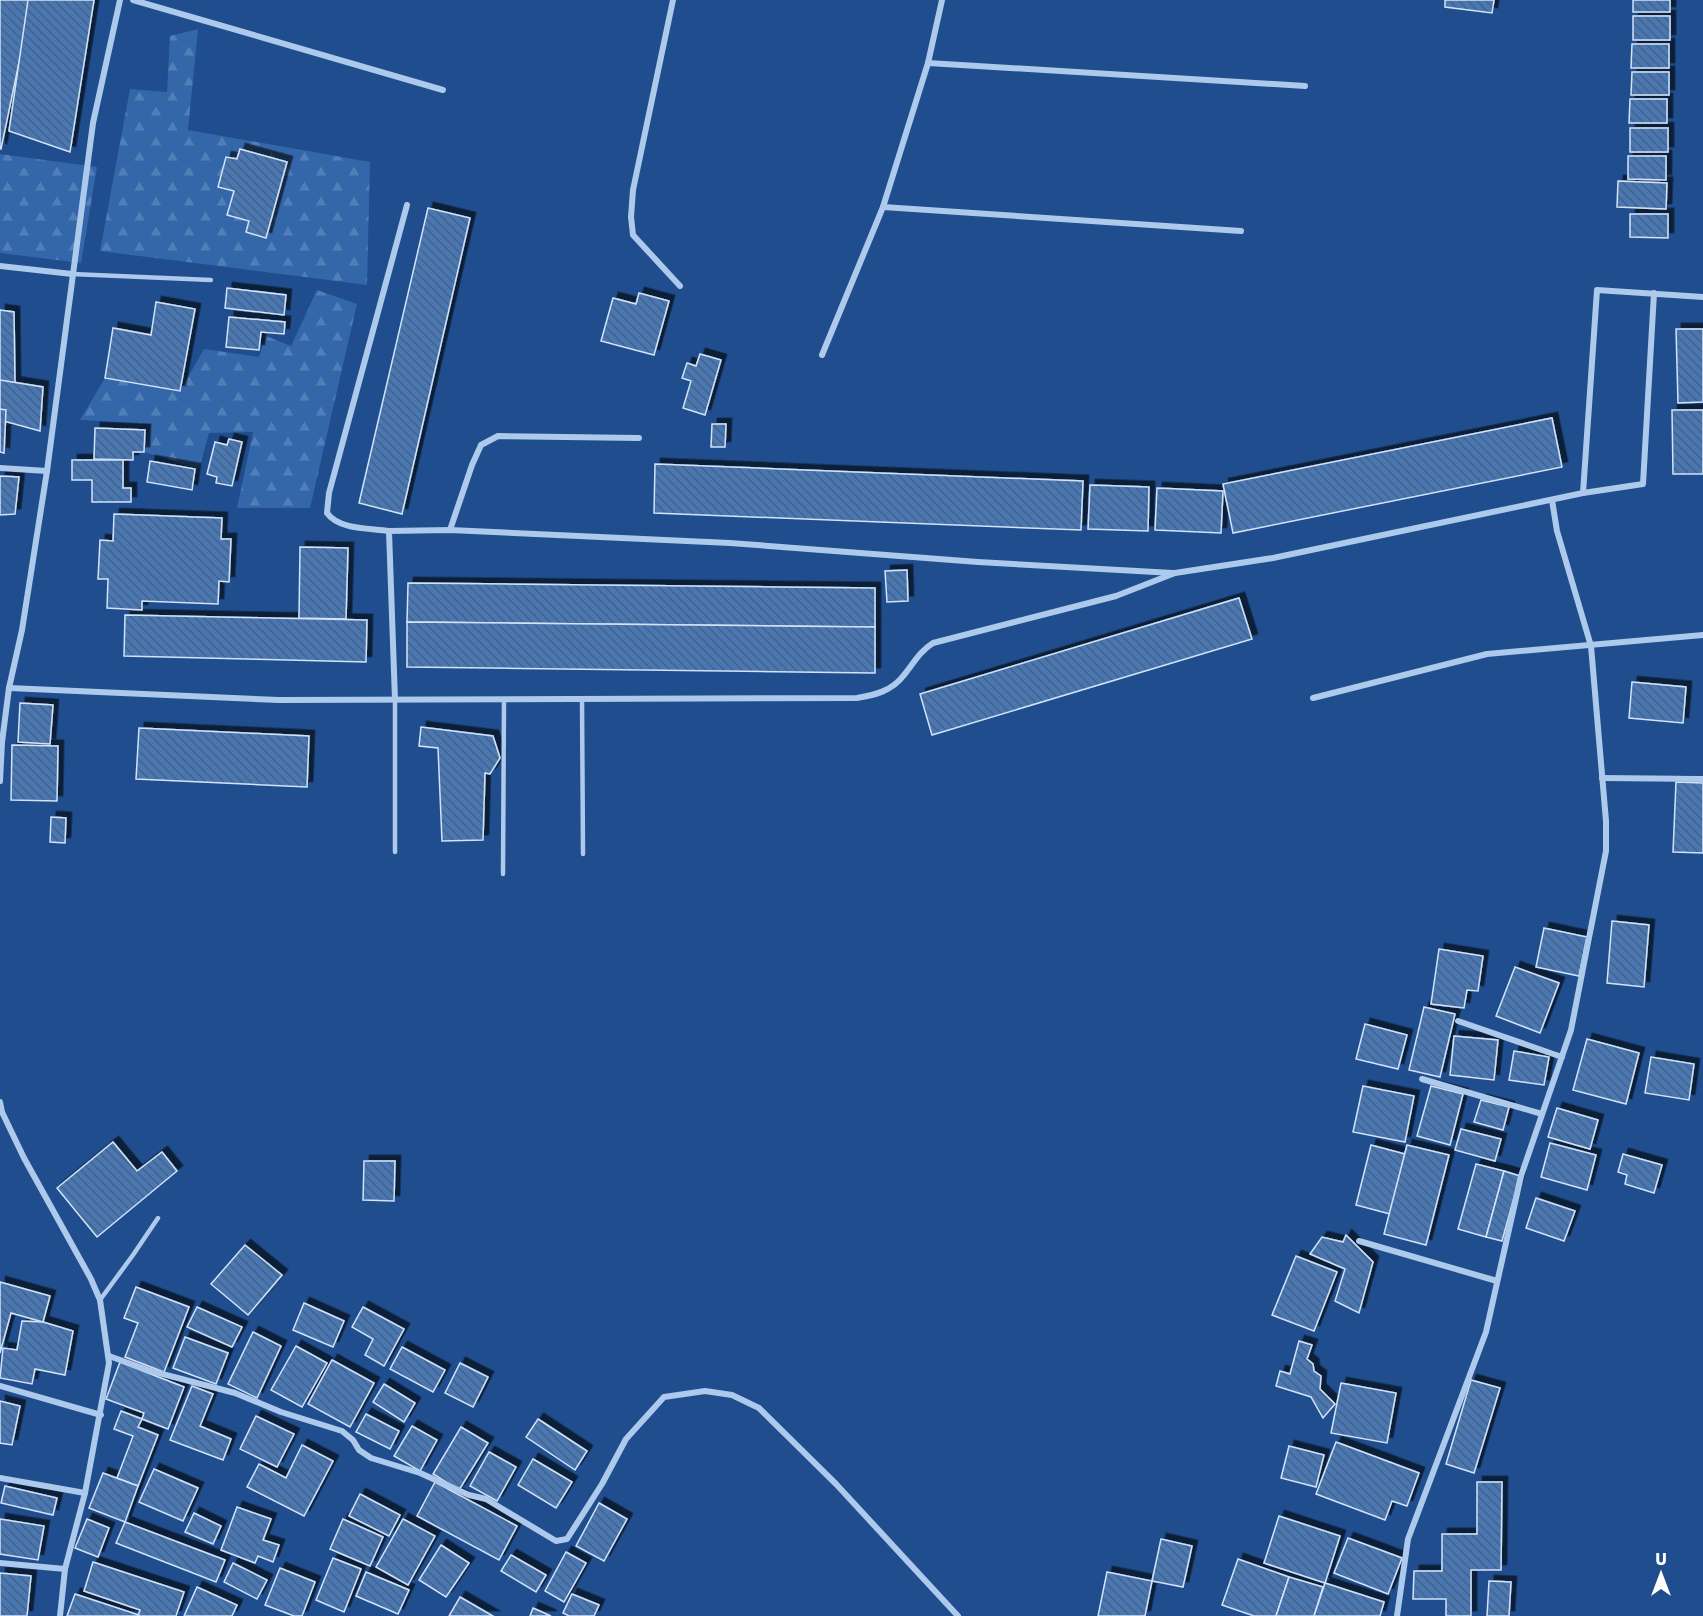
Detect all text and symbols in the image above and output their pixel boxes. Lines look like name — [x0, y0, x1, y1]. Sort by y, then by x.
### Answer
north arrow — [1631, 1544, 1691, 1604]
text: U — [1655, 1550, 1667, 1569]

